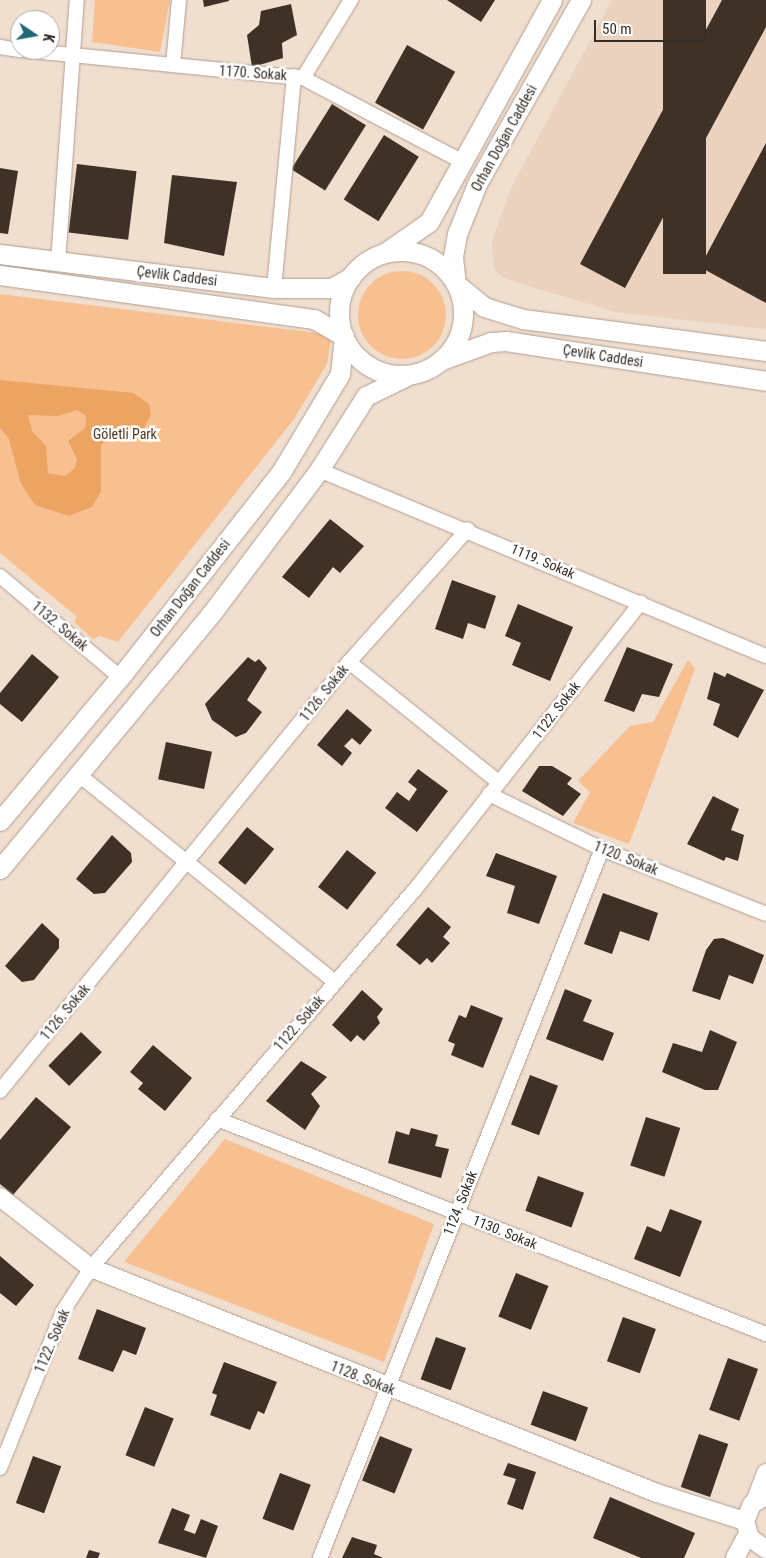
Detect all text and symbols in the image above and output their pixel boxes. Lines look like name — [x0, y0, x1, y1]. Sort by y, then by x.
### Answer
north arrow — [10, 10, 60, 60]
scale bar — [596, 10, 708, 42]
text: 50 m — [602, 20, 632, 38]
text: K — [40, 32, 57, 43]
street label: 1170. Sokak — [218, 62, 288, 84]
street label: Orhan Doğan Caddesi — [468, 82, 540, 194]
street label: Çevlik Caddesi — [136, 263, 218, 289]
street label: Çevlik Caddesi — [562, 341, 644, 371]
park label: Göletli Park — [93, 426, 157, 442]
street label: Orhan Doğan Caddesi — [147, 536, 233, 640]
street label: 1119. Sokak — [508, 540, 578, 582]
street label: 1132. Sokak — [28, 598, 92, 654]
street label: 1126. Sokak — [296, 661, 352, 725]
street label: 1122. Sokak — [528, 678, 584, 742]
street label: 1120. Sokak — [591, 837, 661, 879]
street label: 1126. Sokak — [37, 980, 93, 1044]
street label: 1122. Sokak — [270, 992, 328, 1054]
street label: 1124. Sokak — [439, 1168, 481, 1238]
street label: 1130. Sokak — [470, 1211, 540, 1253]
street label: 1122. Sokak — [31, 1306, 73, 1376]
street label: 1128. Sokak — [328, 1357, 398, 1399]

